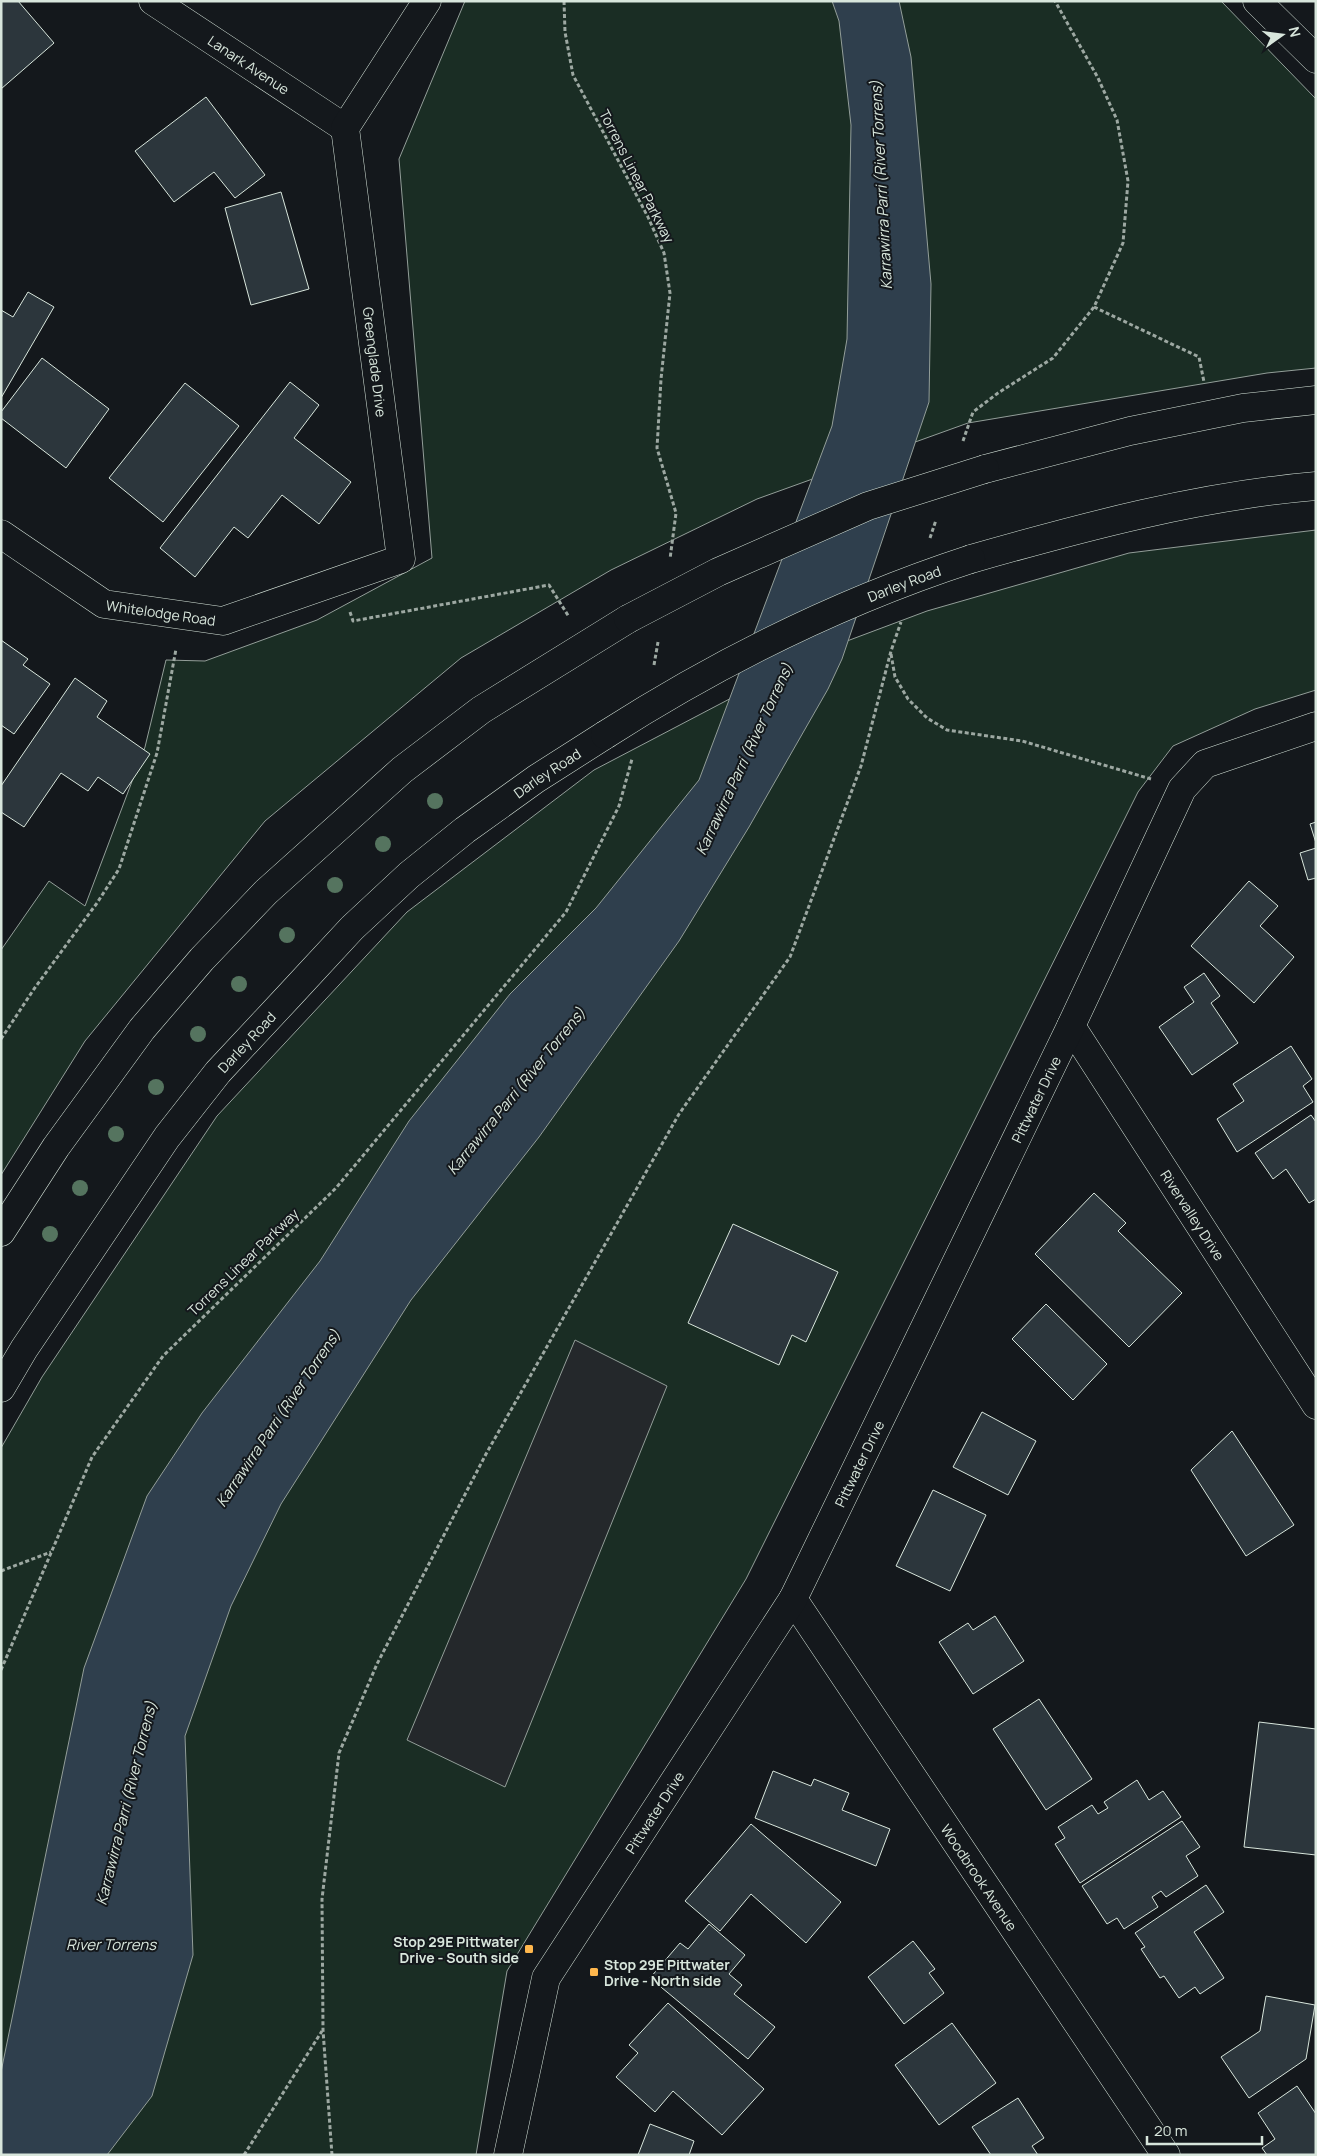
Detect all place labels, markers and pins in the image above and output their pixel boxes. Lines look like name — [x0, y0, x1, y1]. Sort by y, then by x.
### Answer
place label: Stop 29E Pittwater Drive - South side — [393, 1932, 519, 1967]
marker: Stop 29E Pittwater Drive - South side — [523, 1943, 535, 1955]
place label: Stop 29E Pittwater Drive - North side — [604, 1955, 730, 1990]
marker: Stop 29E Pittwater Drive - North side — [588, 1966, 600, 1978]

